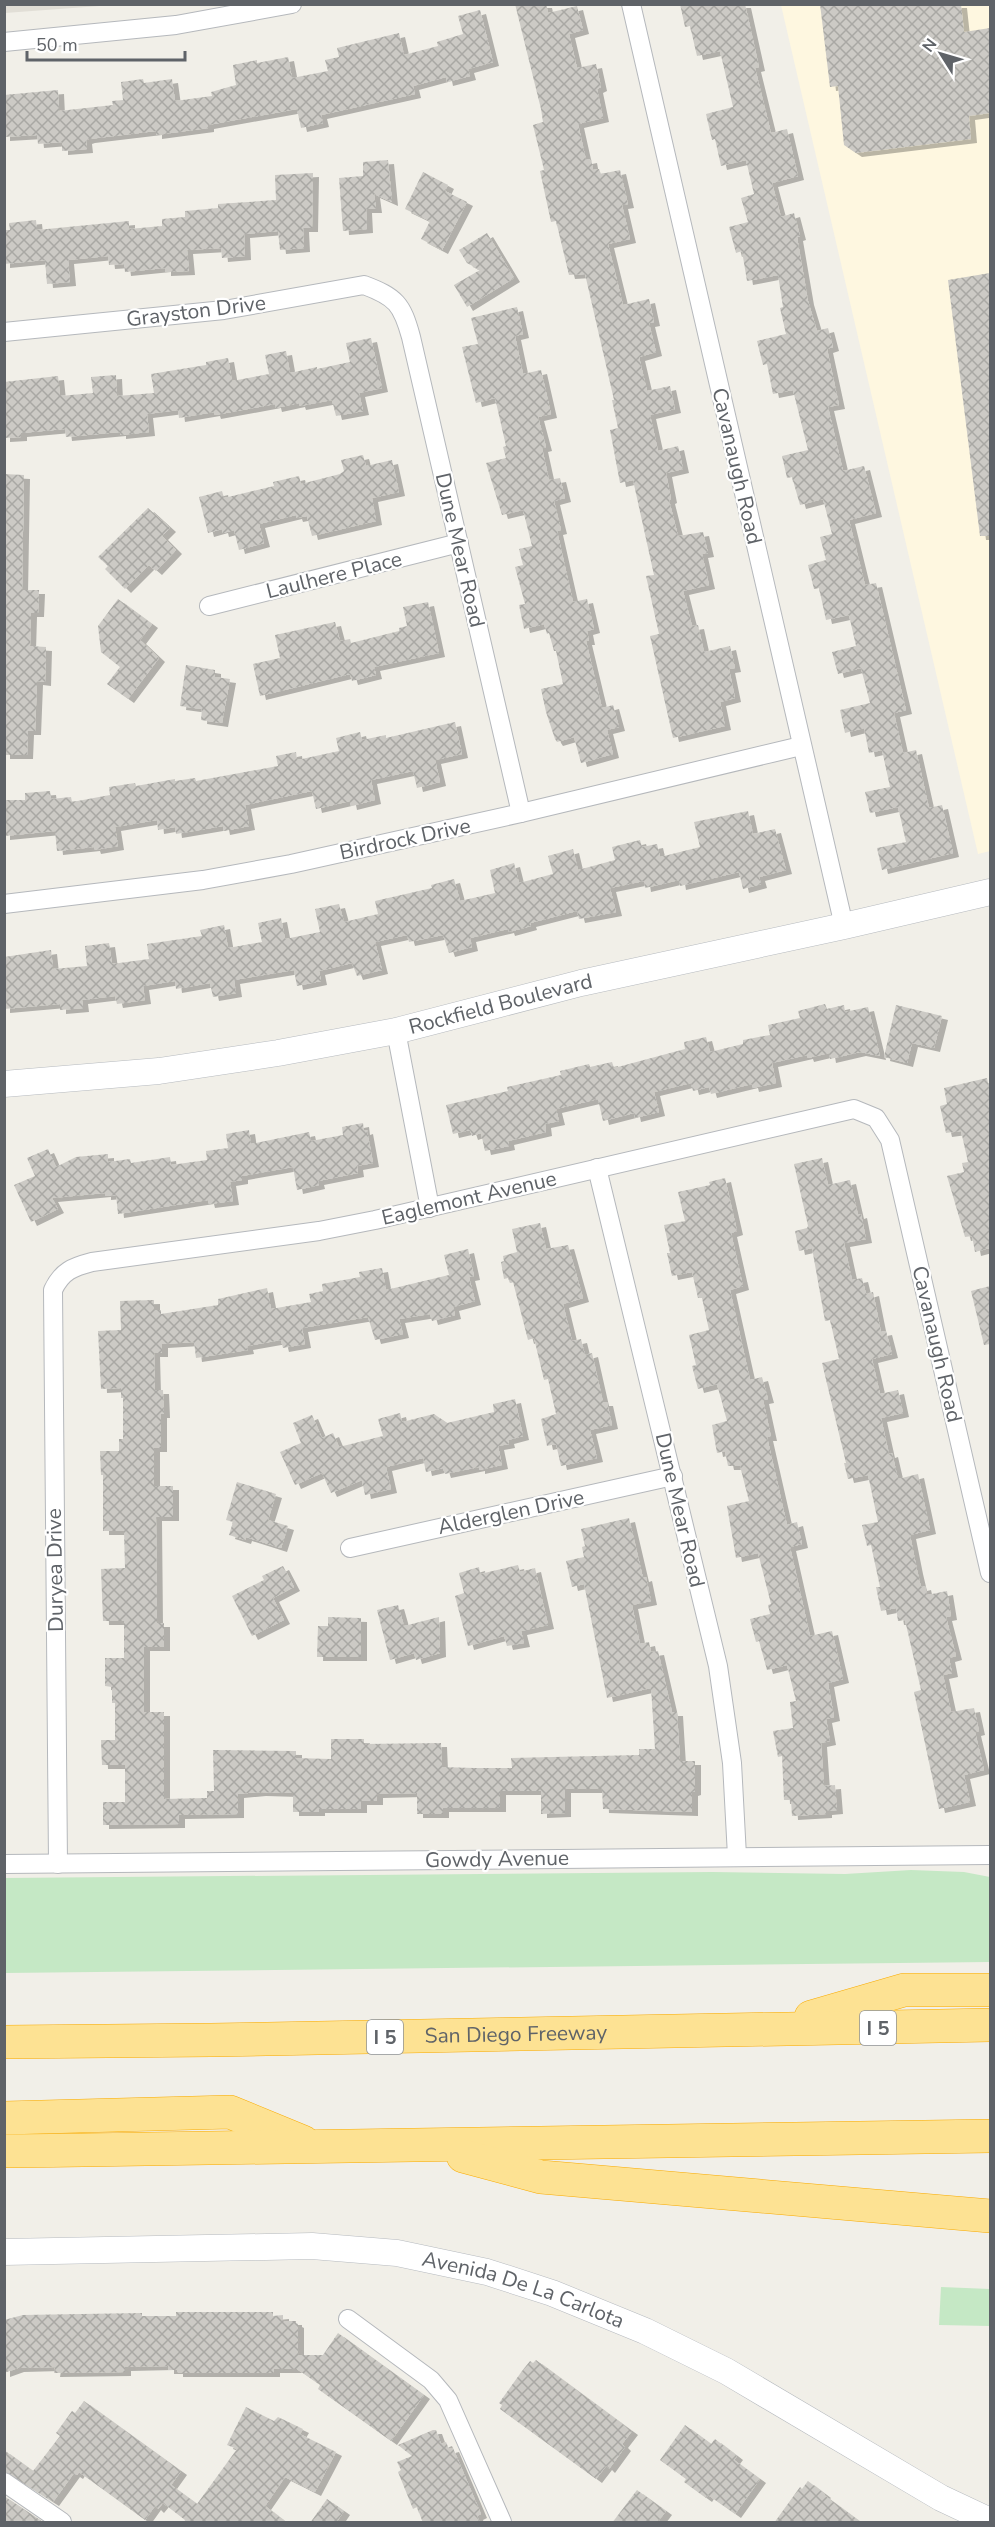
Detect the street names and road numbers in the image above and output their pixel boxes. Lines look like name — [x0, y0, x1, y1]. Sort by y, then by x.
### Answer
street label: Grayston Drive — [125, 289, 267, 333]
street label: Cavanaugh Road — [705, 385, 769, 547]
street label: Dune Mear Road — [429, 470, 491, 630]
street label: Laulhere Place — [263, 545, 405, 605]
street label: Birdrock Drive — [337, 811, 473, 867]
street label: Rockfield Boulevard — [406, 967, 595, 1041]
street label: Eaglemont Avenue — [379, 1164, 559, 1232]
street label: Cavanaugh Road — [905, 1263, 969, 1425]
street label: Dune Mear Road — [649, 1430, 711, 1590]
street label: Alderglen Drive — [435, 1483, 587, 1541]
street label: Duryea Drive — [40, 1508, 70, 1632]
street label: Gowdy Avenue — [425, 1844, 569, 1874]
road number: I 5 — [860, 2011, 896, 2045]
street label: San Diego Freeway — [424, 2018, 608, 2050]
road number: I 5 — [367, 2020, 403, 2054]
street label: Avenida De La Carlota — [420, 2245, 628, 2335]

